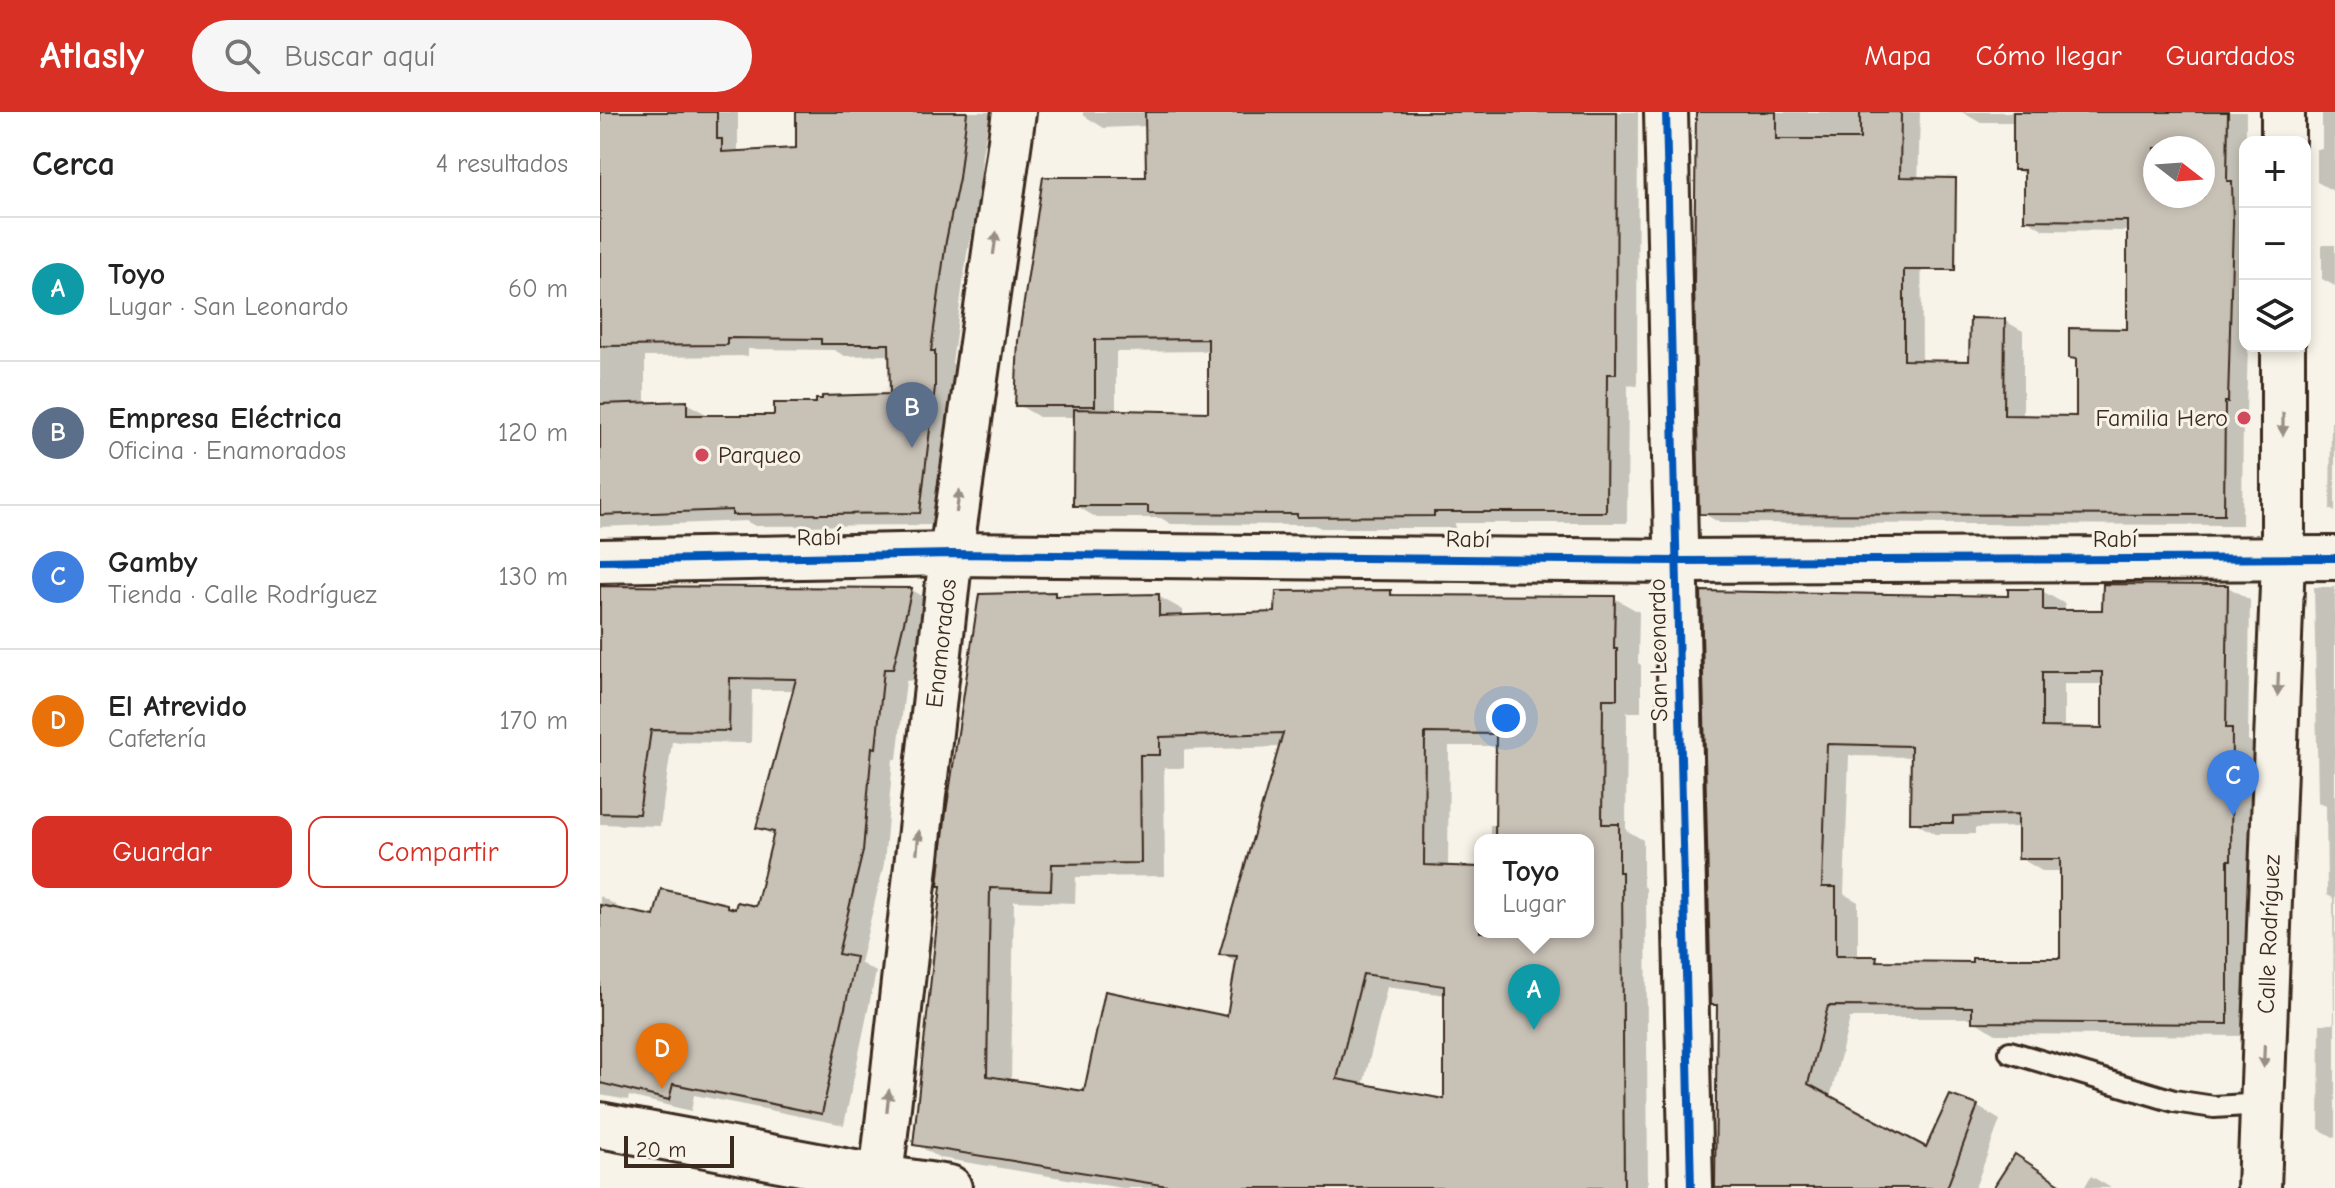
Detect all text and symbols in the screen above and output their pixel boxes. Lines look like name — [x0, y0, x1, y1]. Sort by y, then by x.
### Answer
search box — [192, 20, 752, 92]
text: Atlasly — [40, 34, 144, 78]
icon: search — [220, 34, 264, 78]
text: Buscar aquí — [284, 39, 436, 74]
text: Mapa — [1864, 40, 1931, 72]
text: Cómo llegar — [1975, 40, 2122, 72]
text: Guardados — [2166, 40, 2295, 72]
north arrow — [2143, 136, 2215, 208]
map controls — [2239, 136, 2311, 352]
button: + — [2239, 136, 2311, 208]
text: Cerca — [32, 144, 115, 184]
text: 4 resultados — [436, 149, 568, 179]
button: − — [2239, 208, 2311, 280]
one-way arrow — [989, 230, 1002, 255]
text: Toyo — [108, 257, 165, 292]
text: A — [51, 274, 65, 304]
text: 60 m — [508, 274, 568, 304]
button: layers — [2239, 280, 2311, 352]
text: Lugar · San Leonardo — [108, 292, 348, 322]
pin: B — [886, 382, 938, 448]
text: Empresa Eléctrica — [108, 401, 342, 436]
place label: Familia Hero — [2096, 404, 2228, 432]
marker: Familia Hero — [2235, 409, 2253, 427]
one-way arrow — [2277, 412, 2289, 437]
text: B — [50, 418, 66, 448]
text: 120 m — [498, 418, 568, 448]
text: Oficina · Enamorados — [108, 436, 346, 466]
place label: Parqueo — [718, 441, 801, 469]
marker: Parqueo — [693, 446, 711, 464]
one-way arrow — [952, 488, 965, 513]
street label: Rabí — [796, 523, 842, 551]
street label: Rabí — [1445, 525, 1491, 553]
street label: Rabí — [2093, 525, 2138, 553]
text: Gamby — [108, 545, 198, 580]
text: C — [50, 562, 66, 592]
text: 130 m — [499, 562, 568, 592]
street label: Enamorados — [920, 577, 962, 709]
street label: San Leonardo — [1643, 578, 1673, 722]
text: Tienda · Calle Rodríguez — [108, 580, 377, 610]
one-way arrow — [2272, 672, 2285, 697]
text: El Atrevido — [108, 689, 247, 724]
your location — [1486, 698, 1526, 738]
text: D — [50, 706, 66, 736]
text: 170 m — [499, 706, 568, 736]
text: Cafetería — [108, 724, 207, 754]
pin: C — [2207, 750, 2259, 816]
button: Guardar — [32, 816, 292, 888]
button: Compartir — [308, 816, 568, 888]
one-way arrow — [911, 829, 924, 854]
popup — [1474, 834, 1594, 938]
street label: Calle Rodríguez — [2252, 853, 2286, 1014]
text: Toyo — [1502, 854, 1560, 889]
text: Lugar — [1502, 889, 1566, 919]
pin: A — [1508, 964, 1560, 1030]
pin: D — [636, 1023, 688, 1089]
one-way arrow — [2258, 1044, 2271, 1069]
one-way arrow — [882, 1088, 895, 1113]
scale bar — [624, 1132, 734, 1168]
text: 20 m — [636, 1137, 686, 1163]

